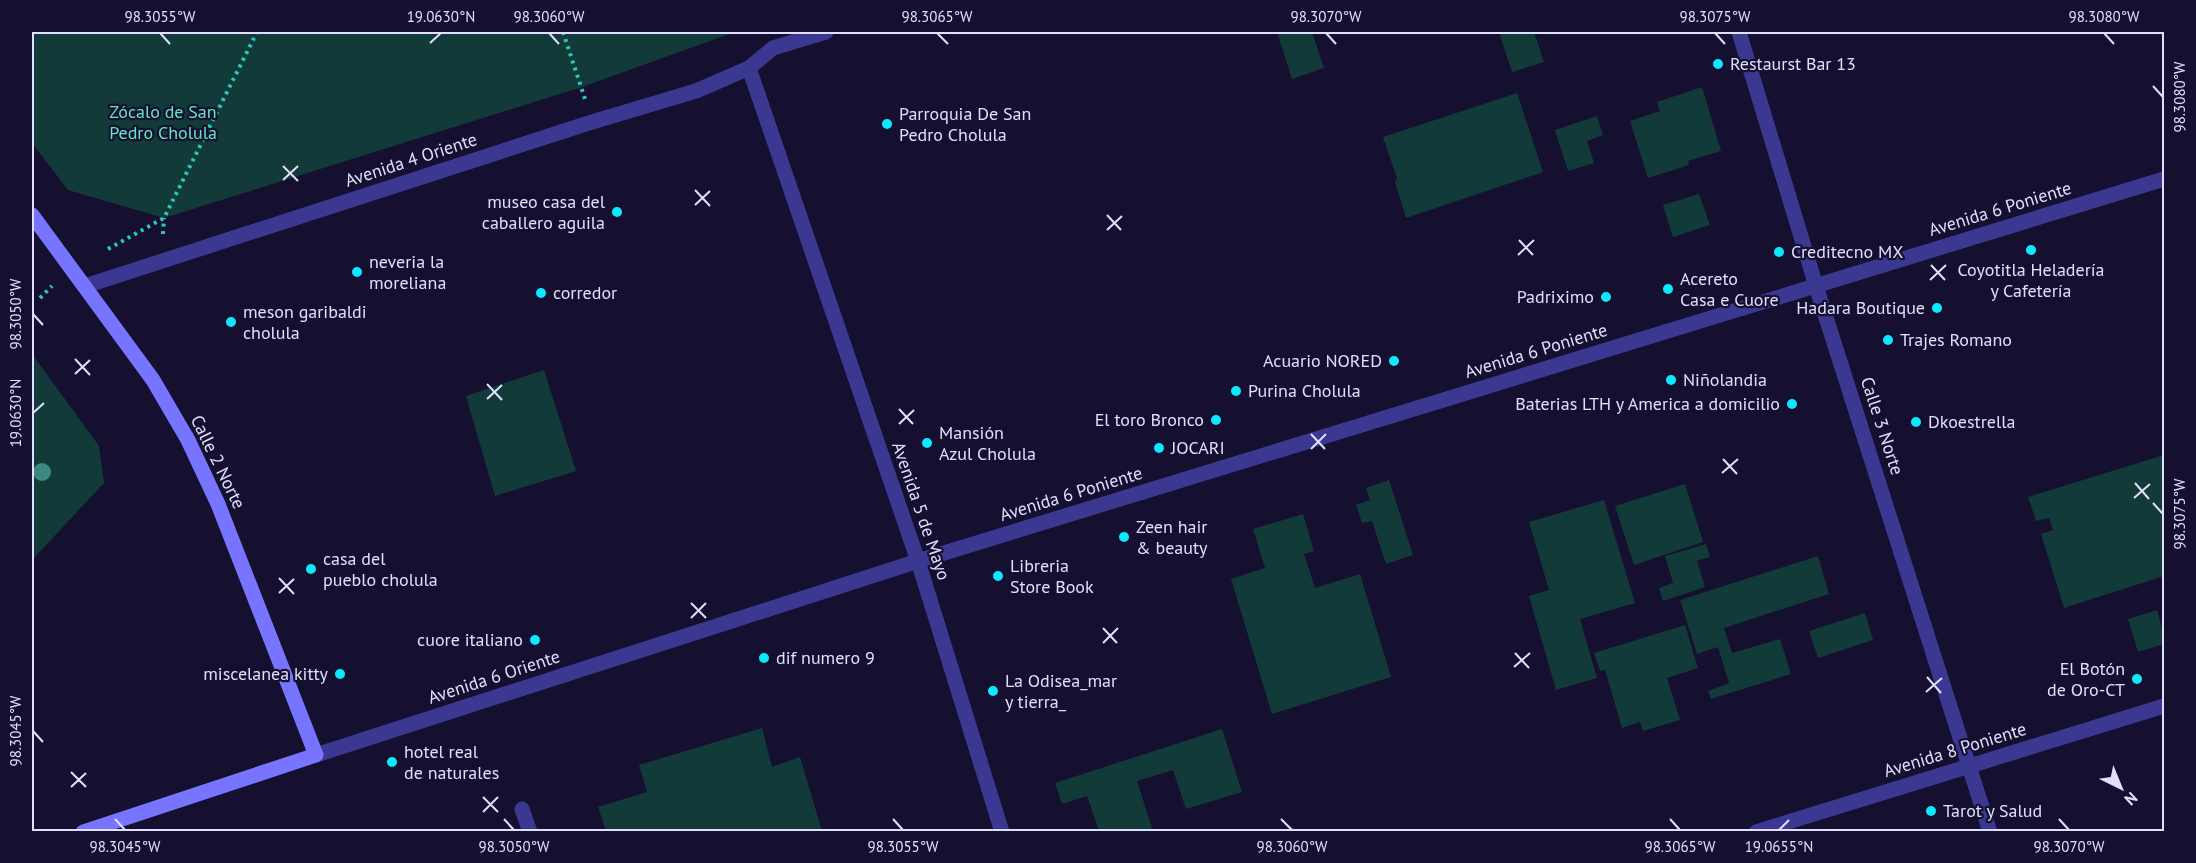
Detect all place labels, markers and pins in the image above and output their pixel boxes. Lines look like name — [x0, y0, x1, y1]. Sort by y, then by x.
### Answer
place label: Restaurst Bar 13 — [1730, 52, 1856, 75]
marker: Restaurst Bar 13 — [1711, 57, 1725, 71]
place label: Parroquia De San Pedro Cholula — [899, 102, 1031, 146]
marker: Parroquia De San Pedro Cholula — [880, 117, 894, 131]
place label: museo casa del caballero aguila — [482, 190, 606, 234]
marker: museo casa del caballero aguila — [610, 205, 624, 219]
place label: Creditecno MX — [1791, 240, 1903, 263]
marker: Coyotitla Heladería y Cafetería — [2024, 243, 2038, 257]
marker: Creditecno MX — [1772, 245, 1786, 259]
place label: neveria la moreliana — [369, 250, 446, 294]
place label: Coyotitla Heladería y Cafetería — [1957, 258, 2105, 302]
marker: neveria la moreliana — [350, 265, 364, 279]
place label: Acereto Casa e Cuore — [1680, 267, 1779, 311]
place label: corredor — [553, 281, 617, 304]
marker: Acereto Casa e Cuore — [1661, 282, 1675, 296]
place label: Padriximo — [1517, 285, 1594, 308]
marker: corredor — [534, 286, 548, 300]
marker: Padriximo — [1599, 290, 1613, 304]
place label: Hadara Boutique — [1796, 296, 1925, 319]
place label: meson garibaldi cholula — [243, 300, 367, 344]
marker: Hadara Boutique — [1930, 301, 1944, 315]
marker: meson garibaldi cholula — [224, 315, 238, 329]
place label: Trajes Romano — [1900, 328, 2012, 351]
marker: Trajes Romano — [1881, 333, 1895, 347]
place label: Acuario NORED — [1263, 349, 1382, 372]
marker: Acuario NORED — [1387, 354, 1401, 368]
place label: Niñolandia — [1683, 368, 1767, 391]
marker: Niñolandia — [1664, 373, 1678, 387]
place label: Purina Cholula — [1248, 379, 1361, 402]
marker: Purina Cholula — [1229, 384, 1243, 398]
place label: Baterias LTH y America a domicilio — [1515, 392, 1780, 415]
marker: Baterias LTH y America a domicilio — [1785, 397, 1799, 411]
place label: El toro Bronco — [1095, 408, 1204, 431]
place label: Dkoestrella — [1928, 410, 2015, 433]
marker: El toro Bronco — [1209, 413, 1223, 427]
marker: Dkoestrella — [1909, 415, 1923, 429]
place label: Mansión Azul Cholula — [939, 421, 1036, 465]
marker: Mansión Azul Cholula — [920, 436, 934, 450]
place label: JOCARI — [1170, 436, 1225, 459]
marker: JOCARI — [1152, 441, 1166, 455]
place label: Zeen hair & beauty — [1136, 515, 1208, 559]
marker: Zeen hair & beauty — [1117, 530, 1131, 544]
place label: casa del pueblo cholula — [323, 547, 438, 591]
place label: Libreria Store Book — [1010, 554, 1094, 598]
marker: casa del pueblo cholula — [304, 562, 318, 576]
marker: Libreria Store Book — [991, 569, 1005, 583]
place label: cuore italiano — [417, 628, 523, 651]
marker: cuore italiano — [528, 633, 542, 647]
place label: dif numero 9 — [776, 646, 875, 669]
marker: dif numero 9 — [757, 651, 771, 665]
place label: El Botón de Oro-CT — [2047, 657, 2125, 701]
place label: miscelanea kitty — [203, 662, 329, 685]
marker: miscelanea kitty — [333, 667, 347, 681]
place label: La Odisea_mar y tierra_ — [1005, 669, 1117, 713]
marker: El Botón de Oro-CT — [2130, 672, 2144, 686]
marker: La Odisea_mar y tierra_ — [986, 684, 1000, 698]
place label: hotel real de naturales — [404, 740, 499, 784]
marker: hotel real de naturales — [385, 755, 399, 769]
place label: Tarot y Salud — [1943, 799, 2042, 822]
marker: Tarot y Salud — [1924, 804, 1938, 818]

